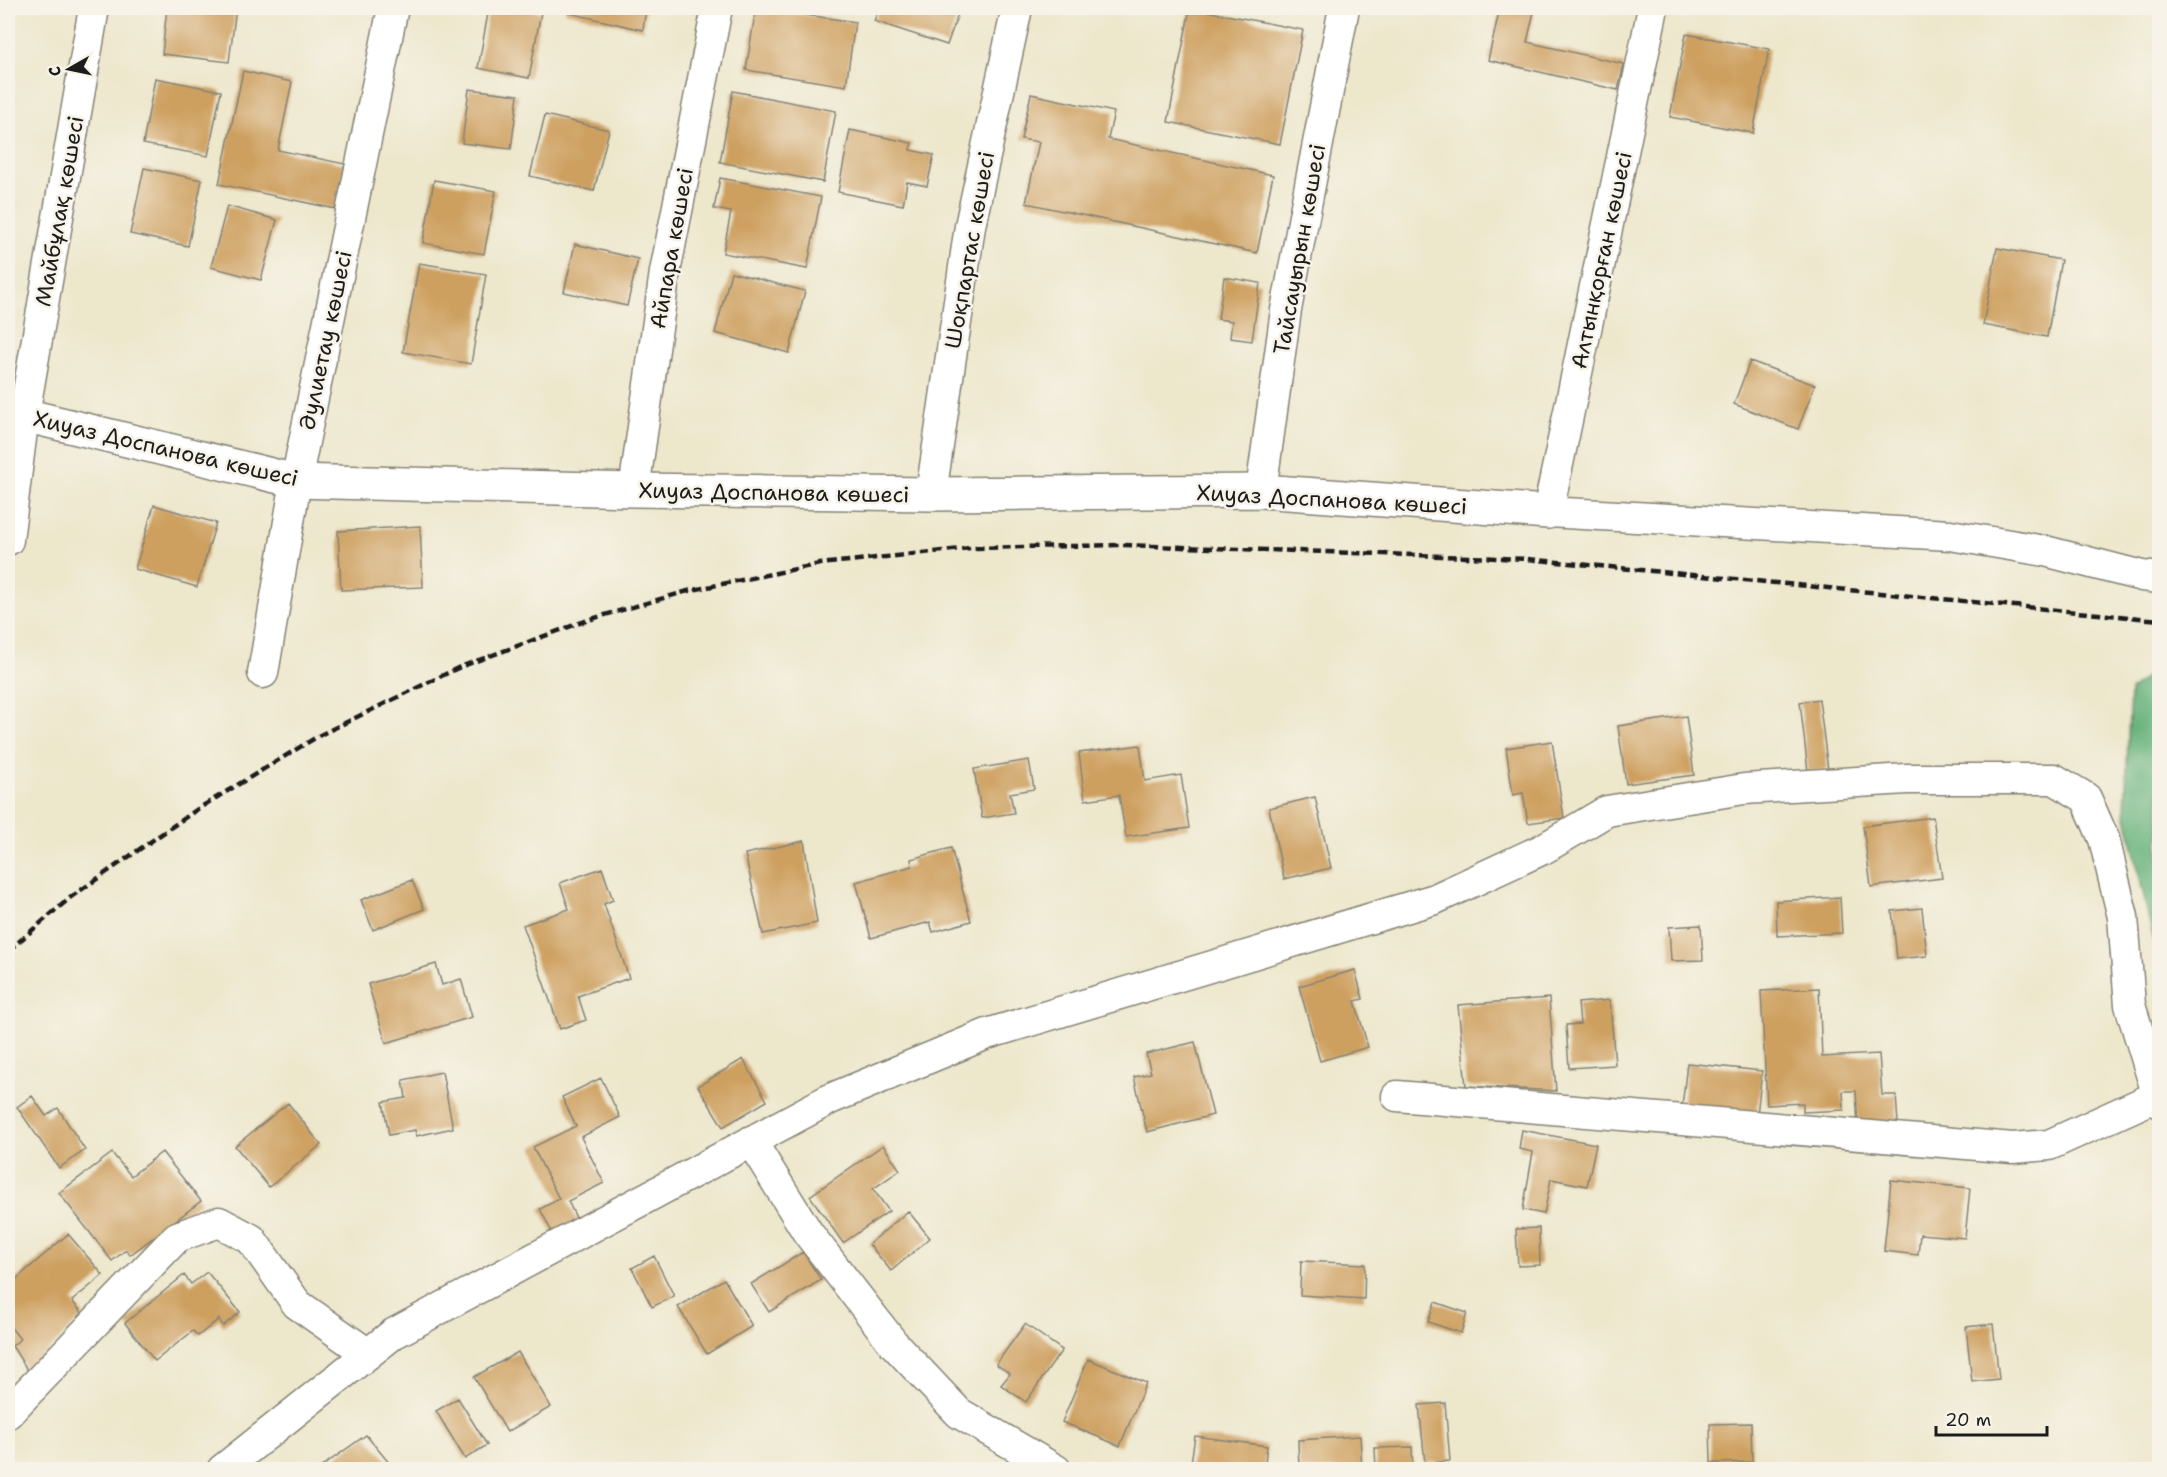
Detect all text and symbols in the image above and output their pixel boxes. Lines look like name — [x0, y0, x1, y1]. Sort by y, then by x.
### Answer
north arrow — [39, 39, 99, 99]
text: С — [44, 65, 66, 78]
street label: Майбұлақ көшесі — [28, 114, 91, 309]
street label: Тайсауырын көшесі — [1267, 142, 1332, 357]
street label: Шоқпартас көшесі — [938, 149, 1001, 351]
street label: Алтынқорған көшесі — [1564, 149, 1639, 372]
street label: Айпара көшесі — [643, 165, 700, 331]
street label: Әулиетау көшесі — [292, 248, 359, 432]
street label: Хиуаз Доспанова көшесі — [31, 404, 301, 493]
street label: Хиуаз Доспанова көшесі — [638, 476, 910, 509]
street label: Хиуаз Доспанова көшесі — [1196, 478, 1468, 521]
scale bar — [1936, 1399, 2047, 1437]
text: 20 m — [1945, 1408, 1991, 1432]

